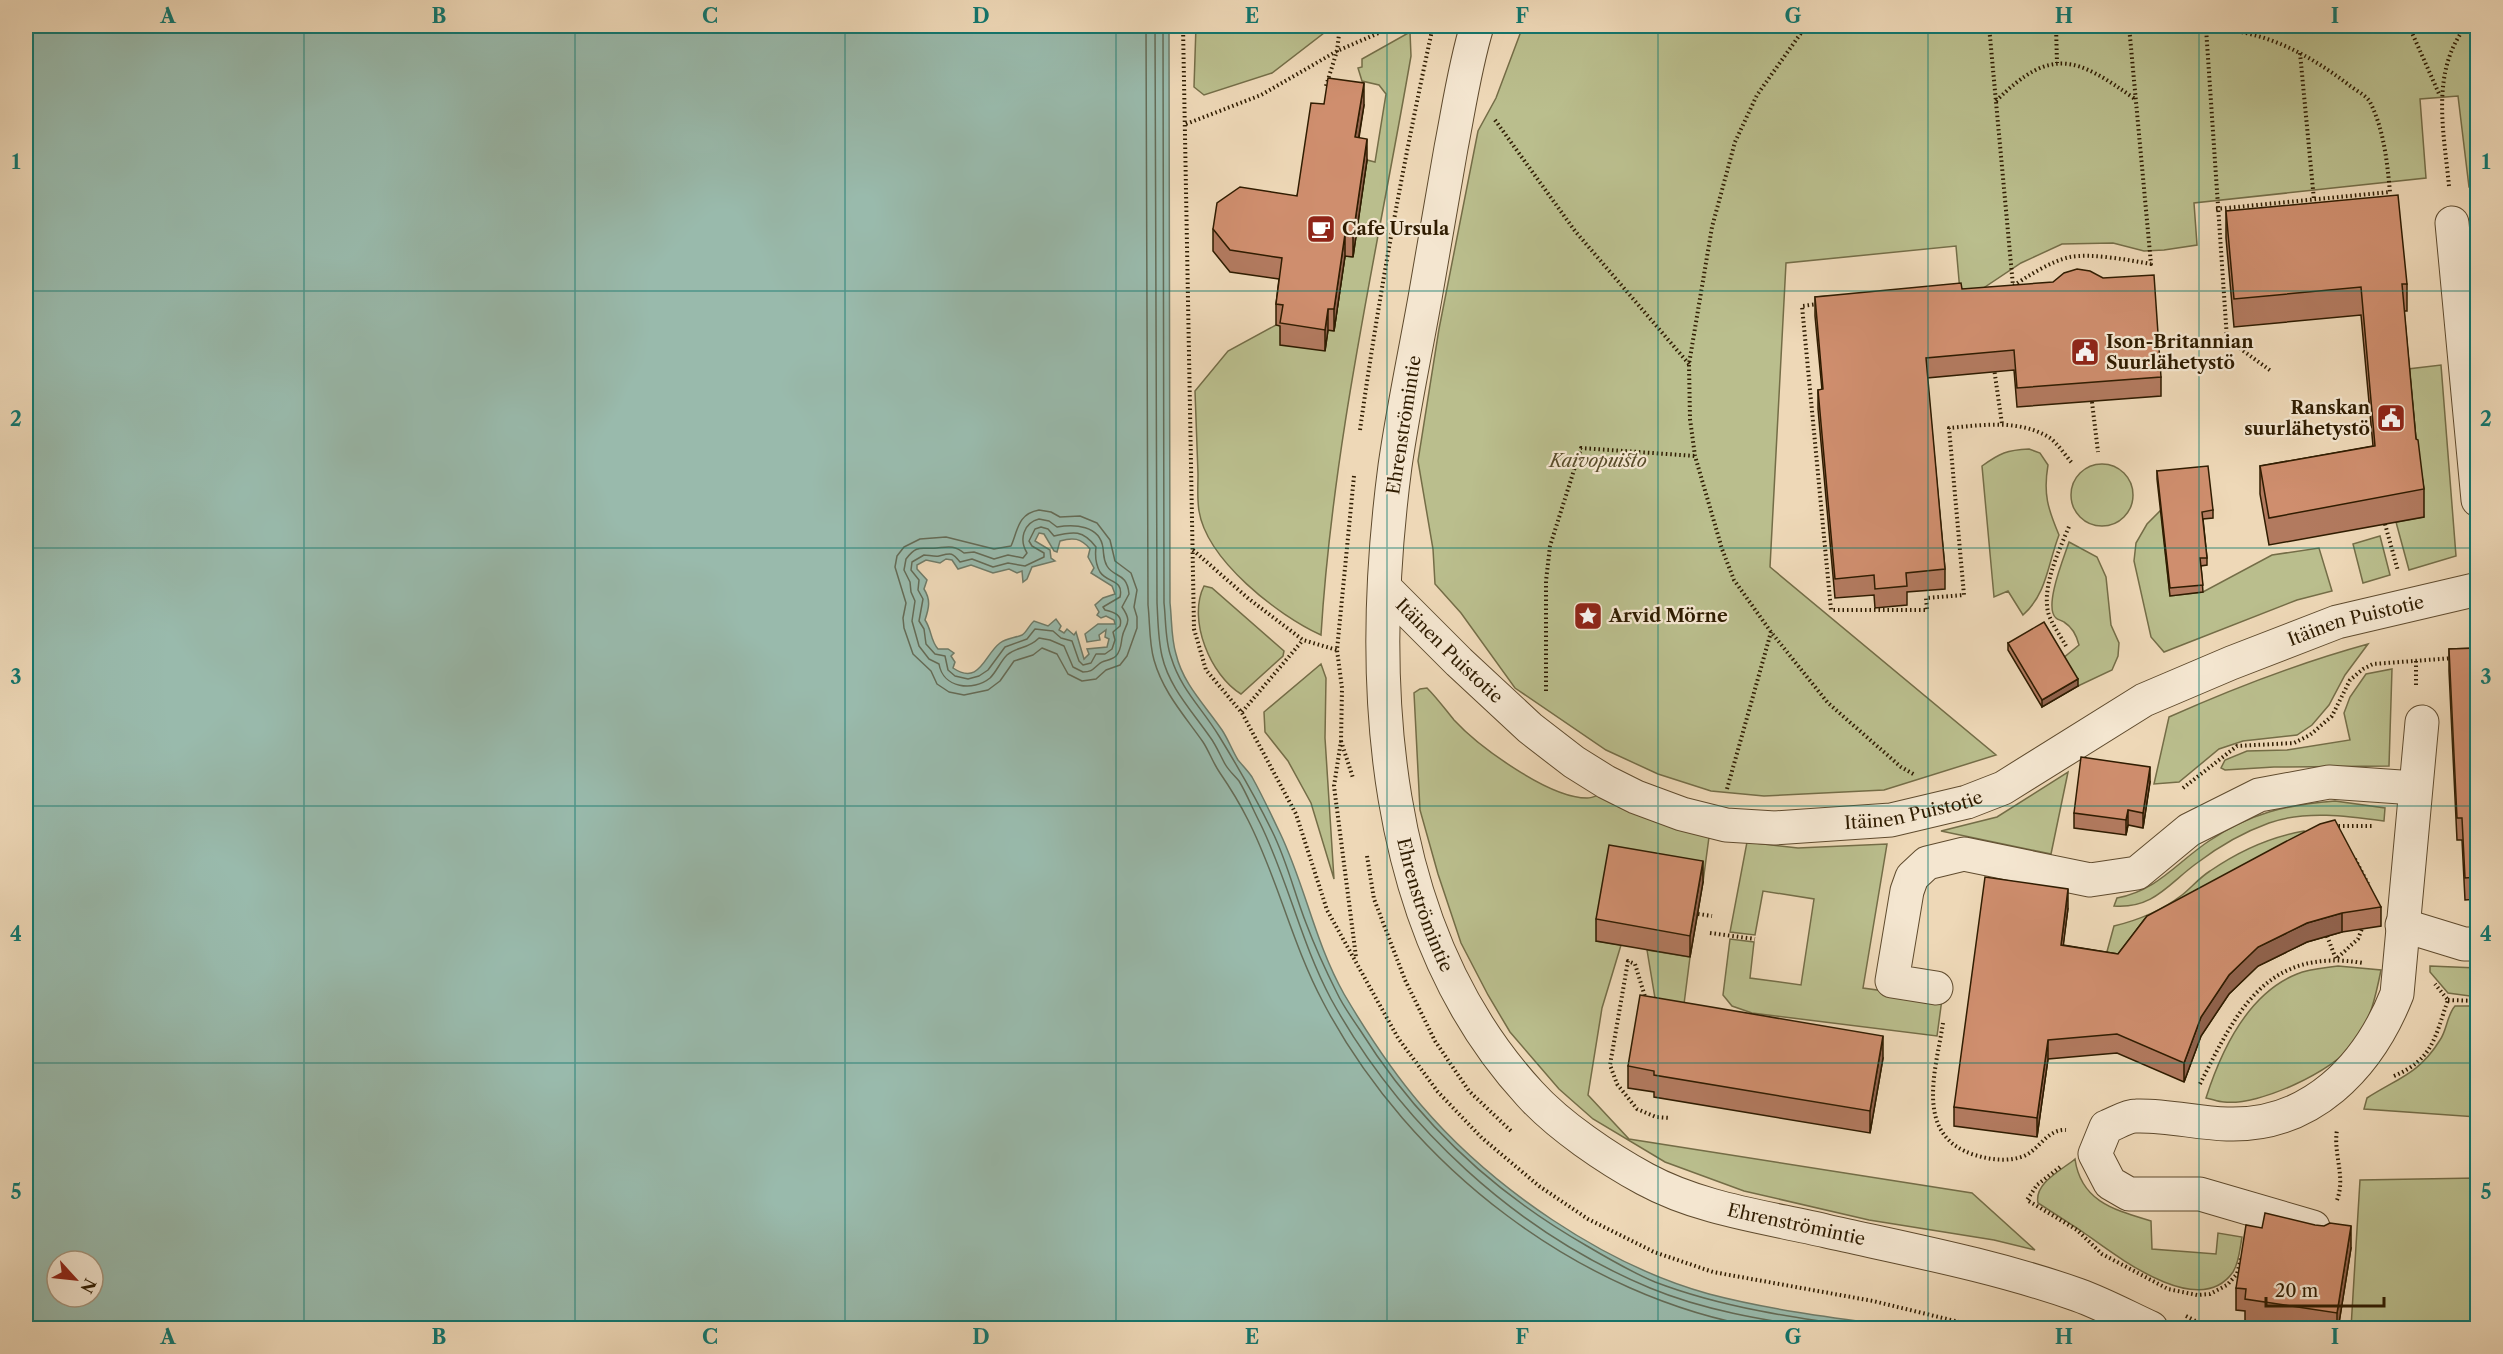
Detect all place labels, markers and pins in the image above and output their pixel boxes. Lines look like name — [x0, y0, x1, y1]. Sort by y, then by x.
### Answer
cafe icon: Cafe Ursula — [1305, 213, 1337, 245]
place label: Cafe Ursula — [1342, 218, 1450, 240]
place label: Ison-Britannian Suurlähetystö — [2106, 331, 2254, 374]
public building icon: Ison-Britannian Suurlähetystö — [2069, 336, 2101, 368]
place label: Ranskan suurlähetystö — [2244, 397, 2371, 440]
public building icon: Ranskan suurlähetystö — [2375, 402, 2407, 434]
place icon: Arvid Mörne — [1572, 600, 1604, 632]
place label: Arvid Mörne — [1608, 605, 1728, 627]

